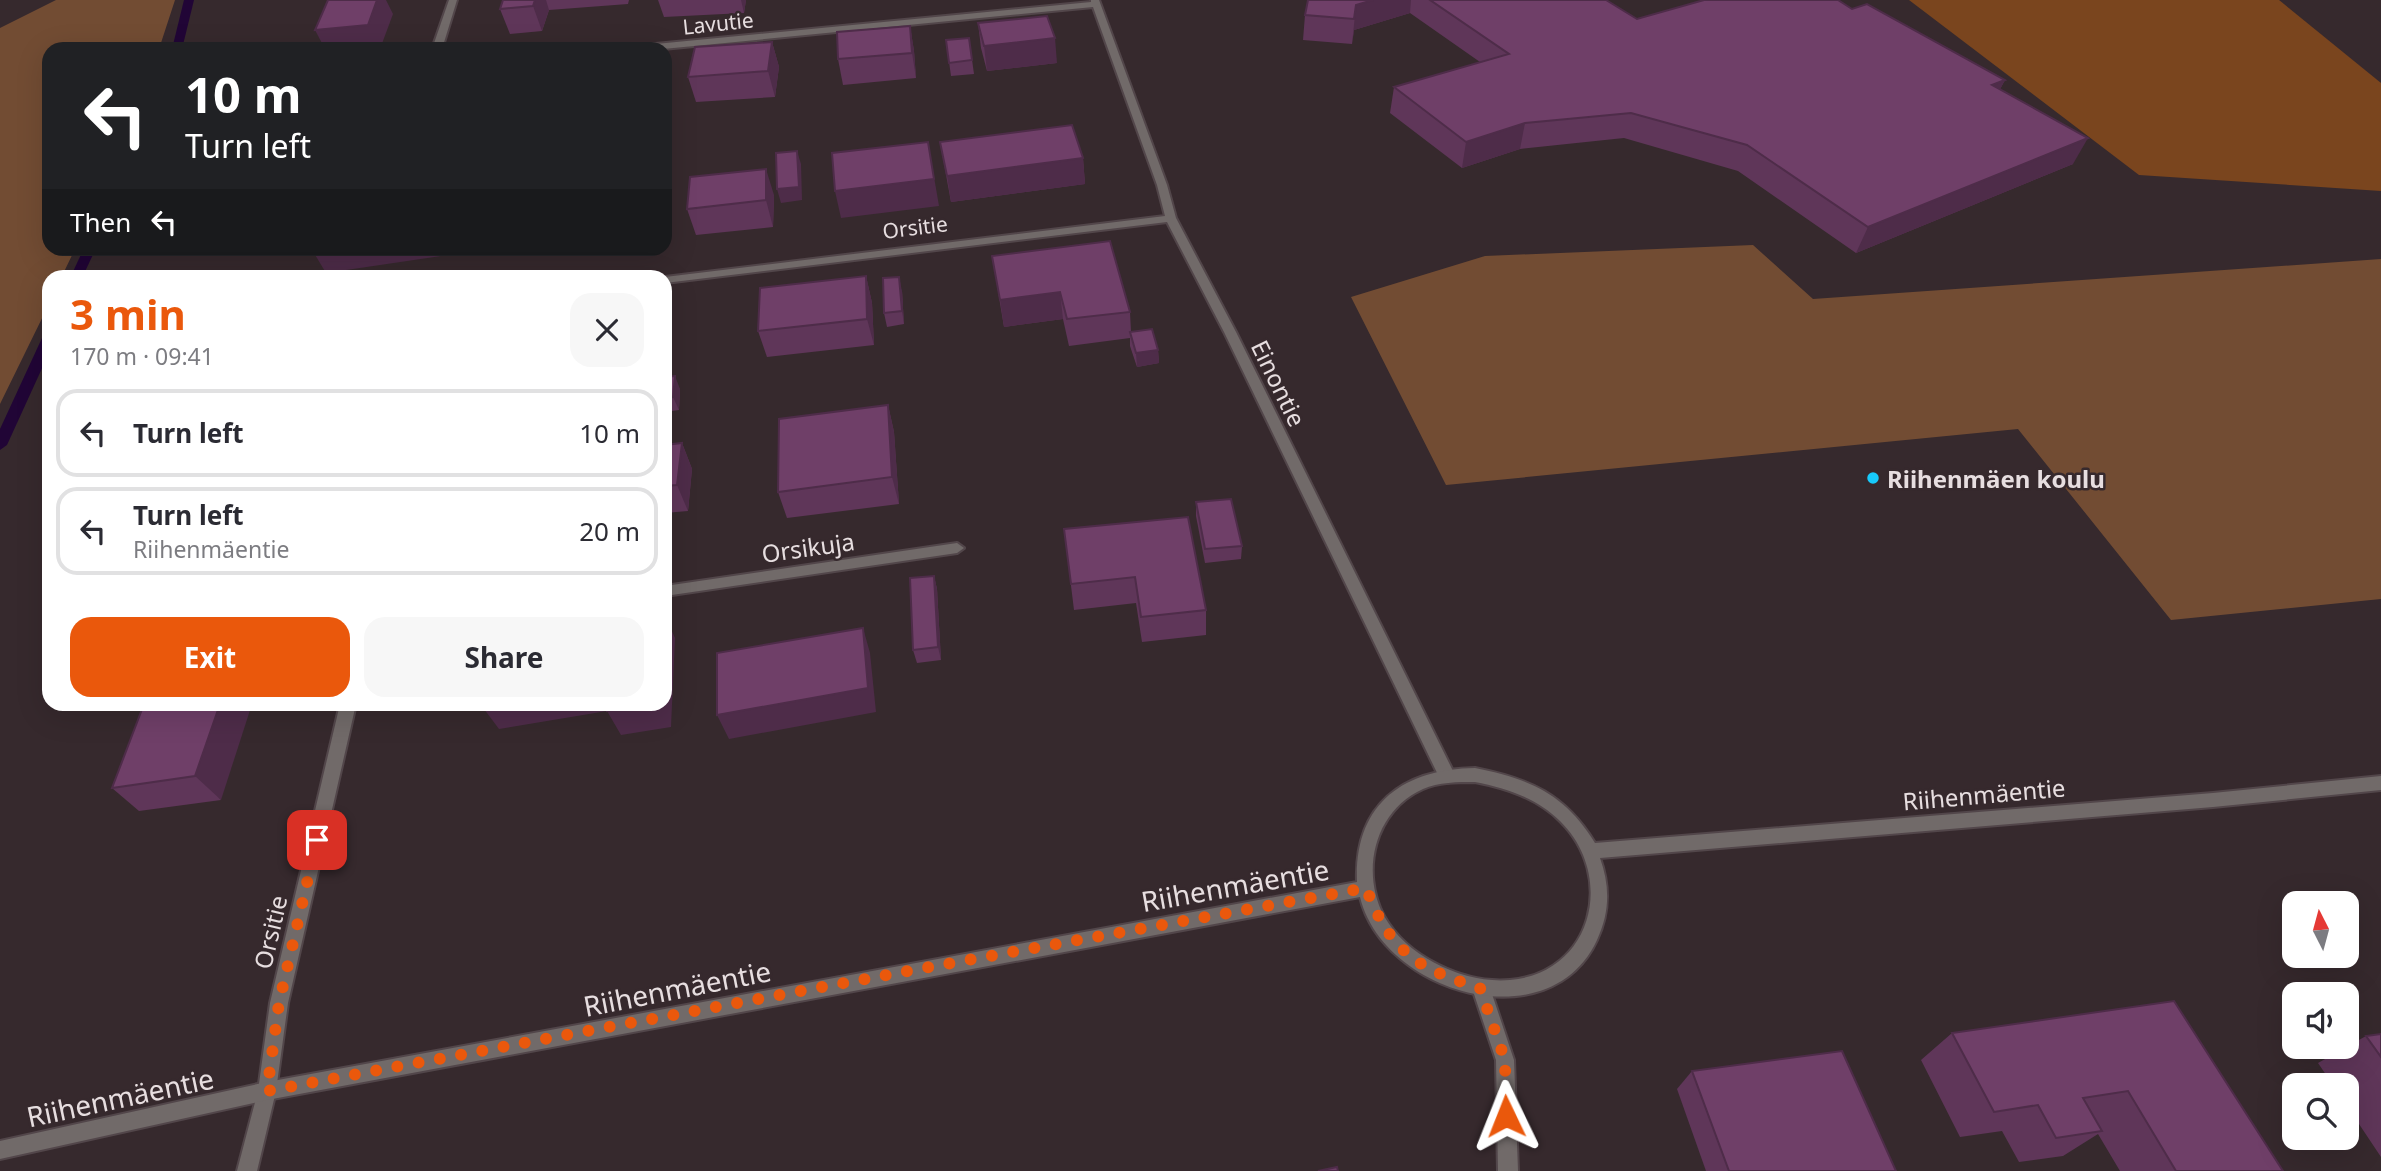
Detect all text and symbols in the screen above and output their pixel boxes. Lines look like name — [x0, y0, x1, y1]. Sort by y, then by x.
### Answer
street label: Lavutie — [681, 5, 755, 41]
text: 10 m — [185, 61, 302, 127]
icon: left — [70, 70, 161, 161]
text: Turn left — [185, 124, 311, 167]
icon: left — [145, 203, 183, 241]
text: Then — [70, 204, 131, 240]
street label: Orsitie — [881, 209, 949, 245]
text: 3 min — [70, 285, 186, 342]
button: close — [570, 293, 644, 367]
street label: Einontie — [1244, 334, 1314, 432]
text: 170 m · 09:41 — [70, 340, 214, 372]
icon: left — [74, 414, 112, 452]
text: Turn left — [133, 415, 244, 451]
text: 10 m — [579, 415, 640, 451]
place label: Riihenmäen koulu — [1887, 462, 2105, 495]
marker: Riihenmäen koulu — [1865, 470, 1881, 486]
text: Turn left — [133, 497, 244, 533]
icon: left — [74, 512, 112, 550]
text: 20 m — [579, 513, 640, 549]
street label: Orsikuja — [759, 524, 857, 570]
text: Riihenmäentie — [133, 533, 289, 565]
button: Exit — [70, 617, 350, 697]
button: Share — [364, 617, 644, 697]
street label: Riihenmäentie — [1901, 770, 2067, 818]
pin — [287, 810, 347, 870]
icon: arrive — [298, 821, 336, 859]
street label: Riihenmäentie — [1138, 850, 1332, 920]
north arrow — [2282, 891, 2359, 968]
map controls — [2282, 891, 2359, 1150]
street label: Orsitie — [246, 892, 294, 972]
street label: Riihenmäentie — [580, 951, 774, 1025]
button: sound — [2282, 982, 2359, 1059]
street label: Riihenmäentie — [23, 1059, 217, 1135]
button: search — [2282, 1073, 2359, 1150]
position arrow — [1469, 1079, 1543, 1153]

